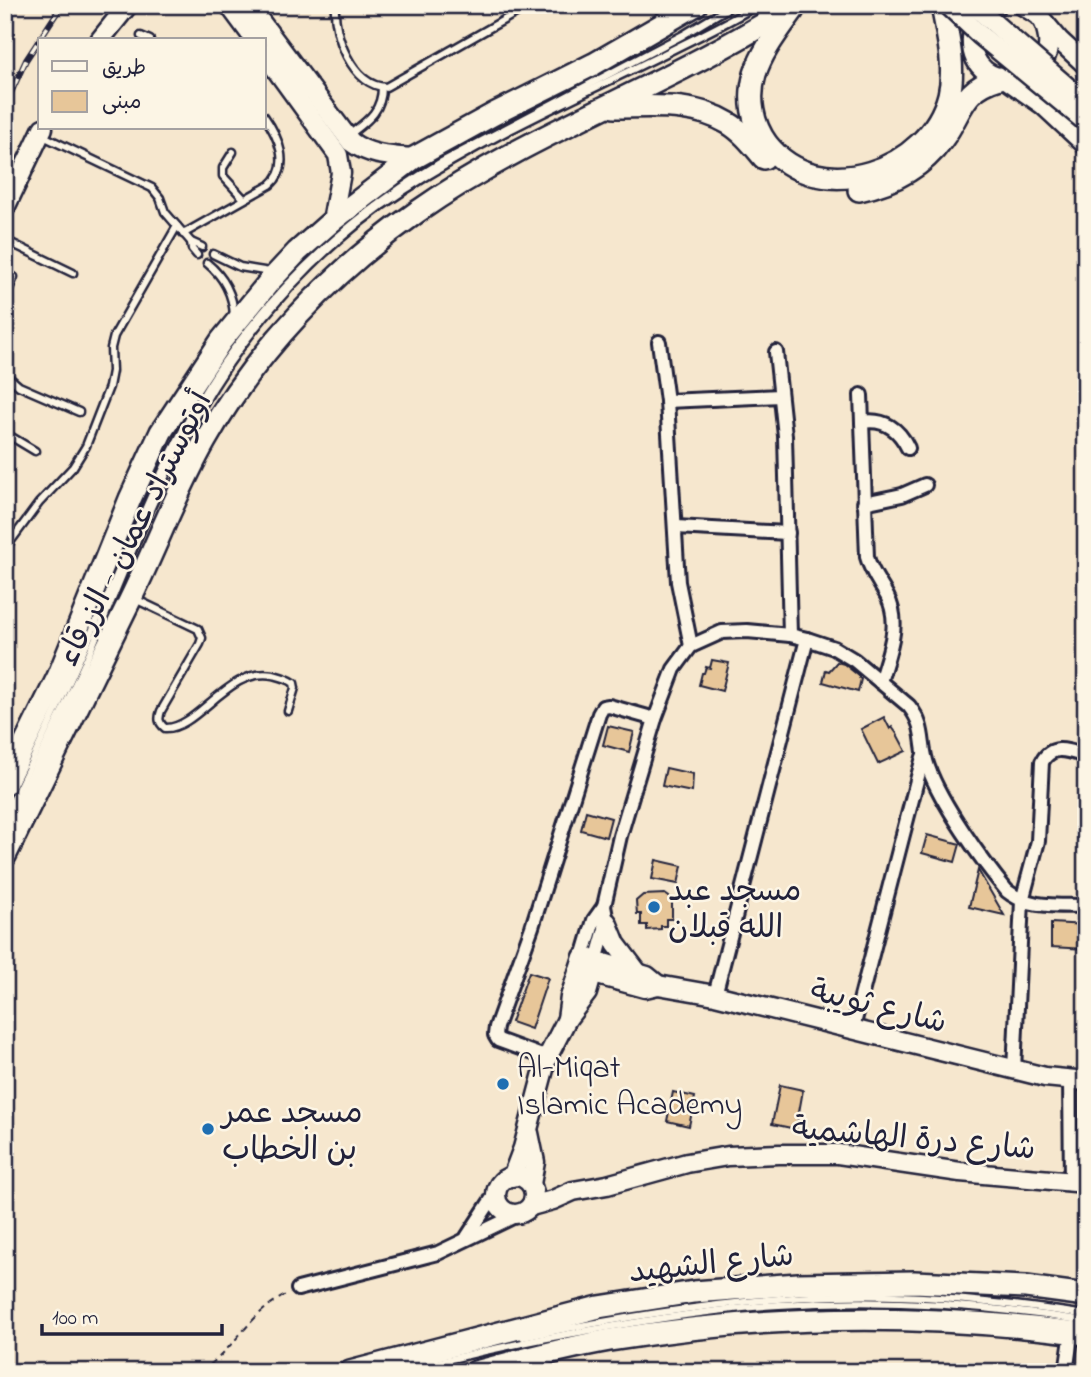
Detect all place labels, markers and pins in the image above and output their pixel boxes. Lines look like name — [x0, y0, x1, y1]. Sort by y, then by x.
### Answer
place label: مسجد عبد الله قبلان — [668, 869, 801, 953]
marker: مسجد عبد الله قبلان — [646, 899, 662, 915]
place label: Al-Miqat Islamic Academy — [517, 1046, 742, 1130]
marker: Al-Miqat Islamic Academy — [495, 1076, 511, 1092]
place label: مسجد عمر بن الخطاب — [219, 1091, 363, 1175]
marker: مسجد عمر بن الخطاب — [200, 1121, 216, 1137]

